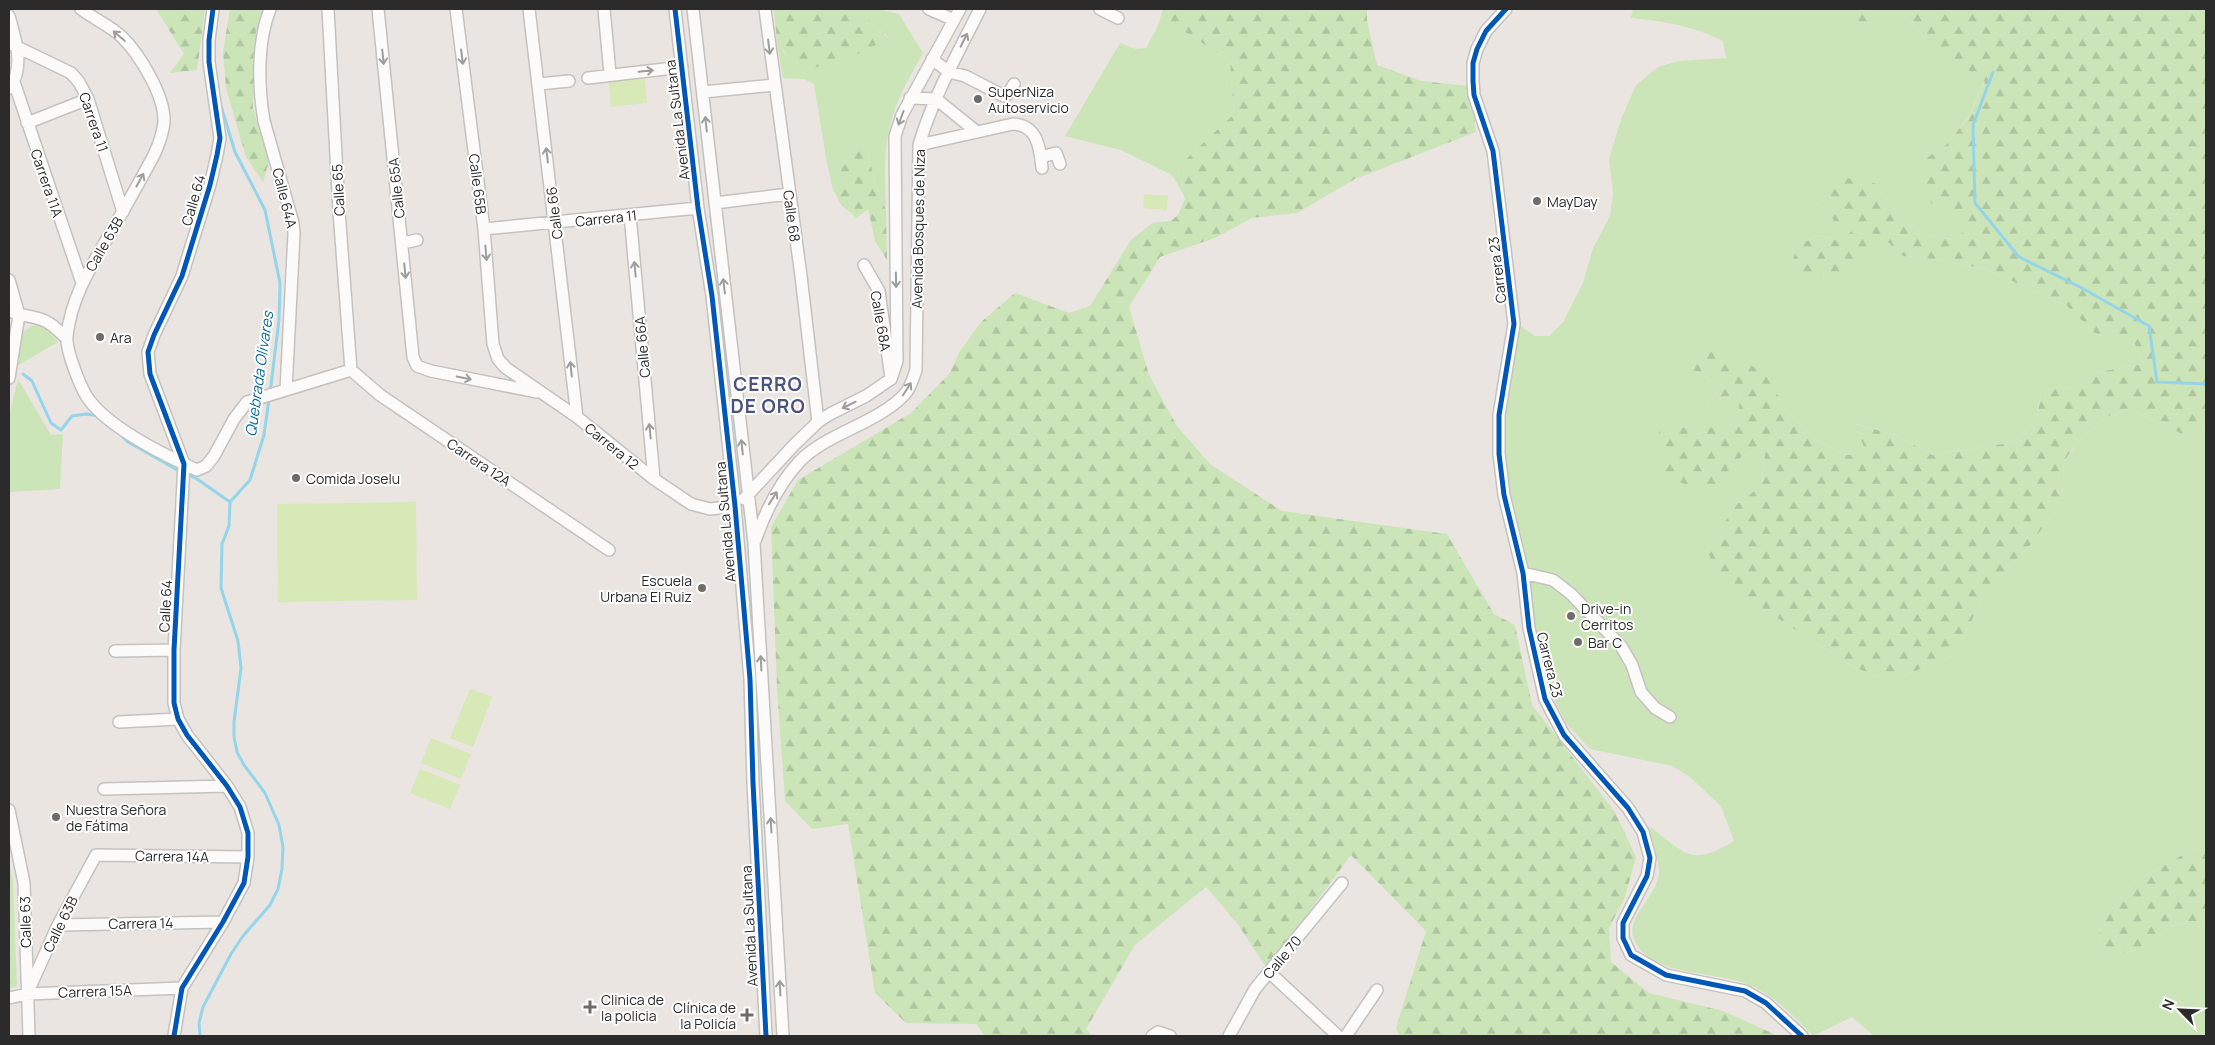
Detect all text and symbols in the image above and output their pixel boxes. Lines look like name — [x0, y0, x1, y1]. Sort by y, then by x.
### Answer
one-way arrow — [113, 30, 126, 41]
one-way arrow — [960, 33, 969, 48]
one-way arrow — [765, 39, 775, 55]
one-way arrow — [378, 49, 388, 65]
one-way arrow — [457, 49, 467, 65]
street label: Avenida La Sultana — [660, 59, 694, 181]
one-way arrow — [638, 66, 654, 75]
place label: SuperNiza Autoservicio — [988, 82, 1069, 117]
street label: Carrera 11 — [75, 89, 113, 155]
marker: SuperNiza Autoservicio — [972, 93, 984, 105]
one-way arrow — [896, 110, 905, 125]
one-way arrow — [701, 117, 711, 133]
street label: Carrera 11A — [26, 146, 68, 220]
one-way arrow — [542, 148, 552, 164]
street label: Avenida Bosques de Niza — [907, 149, 929, 309]
street label: Calle 65B — [465, 153, 491, 216]
street label: Calle 65A — [383, 157, 409, 219]
street label: Calle 65 — [327, 163, 349, 217]
street label: Calle 64A — [268, 166, 302, 230]
street label: Calle 64 — [177, 172, 209, 228]
one-way arrow — [136, 173, 146, 187]
street label: Calle 66 — [541, 186, 567, 240]
street label: Calle 68 — [779, 189, 805, 243]
place label: MayDay — [1547, 192, 1598, 211]
marker: MayDay — [1531, 195, 1543, 207]
street label: Carrera 11 — [574, 205, 638, 231]
street label: Calle 63B — [81, 213, 128, 275]
street label: Carrera 23 — [1483, 236, 1511, 304]
one-way arrow — [481, 245, 491, 261]
one-way arrow — [630, 261, 640, 277]
one-way arrow — [400, 263, 410, 279]
one-way arrow — [891, 271, 901, 287]
one-way arrow — [719, 278, 729, 294]
street label: Calle 68A — [866, 289, 896, 353]
water label: Quebrada Olivares — [240, 309, 278, 438]
street label: Calle 66A — [630, 315, 654, 378]
place label: Ara — [110, 328, 131, 347]
marker: Ara — [94, 331, 106, 343]
one-way arrow — [566, 361, 576, 377]
district label: CERRO DE ORO — [730, 371, 806, 419]
one-way arrow — [456, 374, 472, 383]
one-way arrow — [902, 382, 912, 396]
one-way arrow — [842, 401, 857, 410]
street label: Carrera 12 — [581, 418, 643, 474]
one-way arrow — [645, 423, 654, 439]
street label: Carrera 12A — [443, 434, 515, 490]
one-way arrow — [737, 440, 747, 456]
street label: Avenida La Sultana — [710, 461, 740, 583]
place label: Comida Joselu — [306, 469, 400, 488]
marker: Comida Joselu — [290, 472, 302, 484]
one-way arrow — [768, 491, 778, 505]
place label: Escuela Urbana El Ruiz — [600, 571, 692, 606]
street label: Calle 64 — [154, 579, 176, 633]
marker: Escuela Urbana El Ruiz — [696, 582, 708, 594]
place label: Drive-in Cerritos — [1581, 599, 1633, 634]
marker: Drive-in Cerritos — [1565, 610, 1577, 622]
street label: Carrera 23 — [1533, 630, 1567, 700]
place label: Bar C — [1588, 633, 1622, 652]
marker: Bar C — [1572, 636, 1584, 648]
one-way arrow — [757, 655, 766, 671]
place label: Nuestra Señora de Fátima — [66, 800, 166, 835]
marker: Nuestra Señora de Fátima — [50, 811, 62, 823]
one-way arrow — [766, 818, 775, 834]
street label: Carrera 14A — [135, 846, 209, 866]
street label: Avenida La Sultana — [736, 865, 762, 987]
street label: Calle 63B — [38, 892, 82, 955]
street label: Calle 63 — [15, 896, 35, 948]
street label: Carrera 14 — [108, 913, 174, 933]
street label: Calle 70 — [1258, 931, 1306, 983]
street label: Carrera 15A — [58, 980, 132, 1002]
one-way arrow — [776, 980, 785, 996]
north arrow — [2155, 985, 2205, 1035]
place label: Clinica de la policia — [601, 990, 664, 1025]
text: N — [2157, 996, 2178, 1013]
place label: Clínica de la Policía — [673, 998, 736, 1033]
marker: Clinica de la policia — [583, 1000, 597, 1014]
marker: Clínica de la Policía — [740, 1008, 754, 1022]

